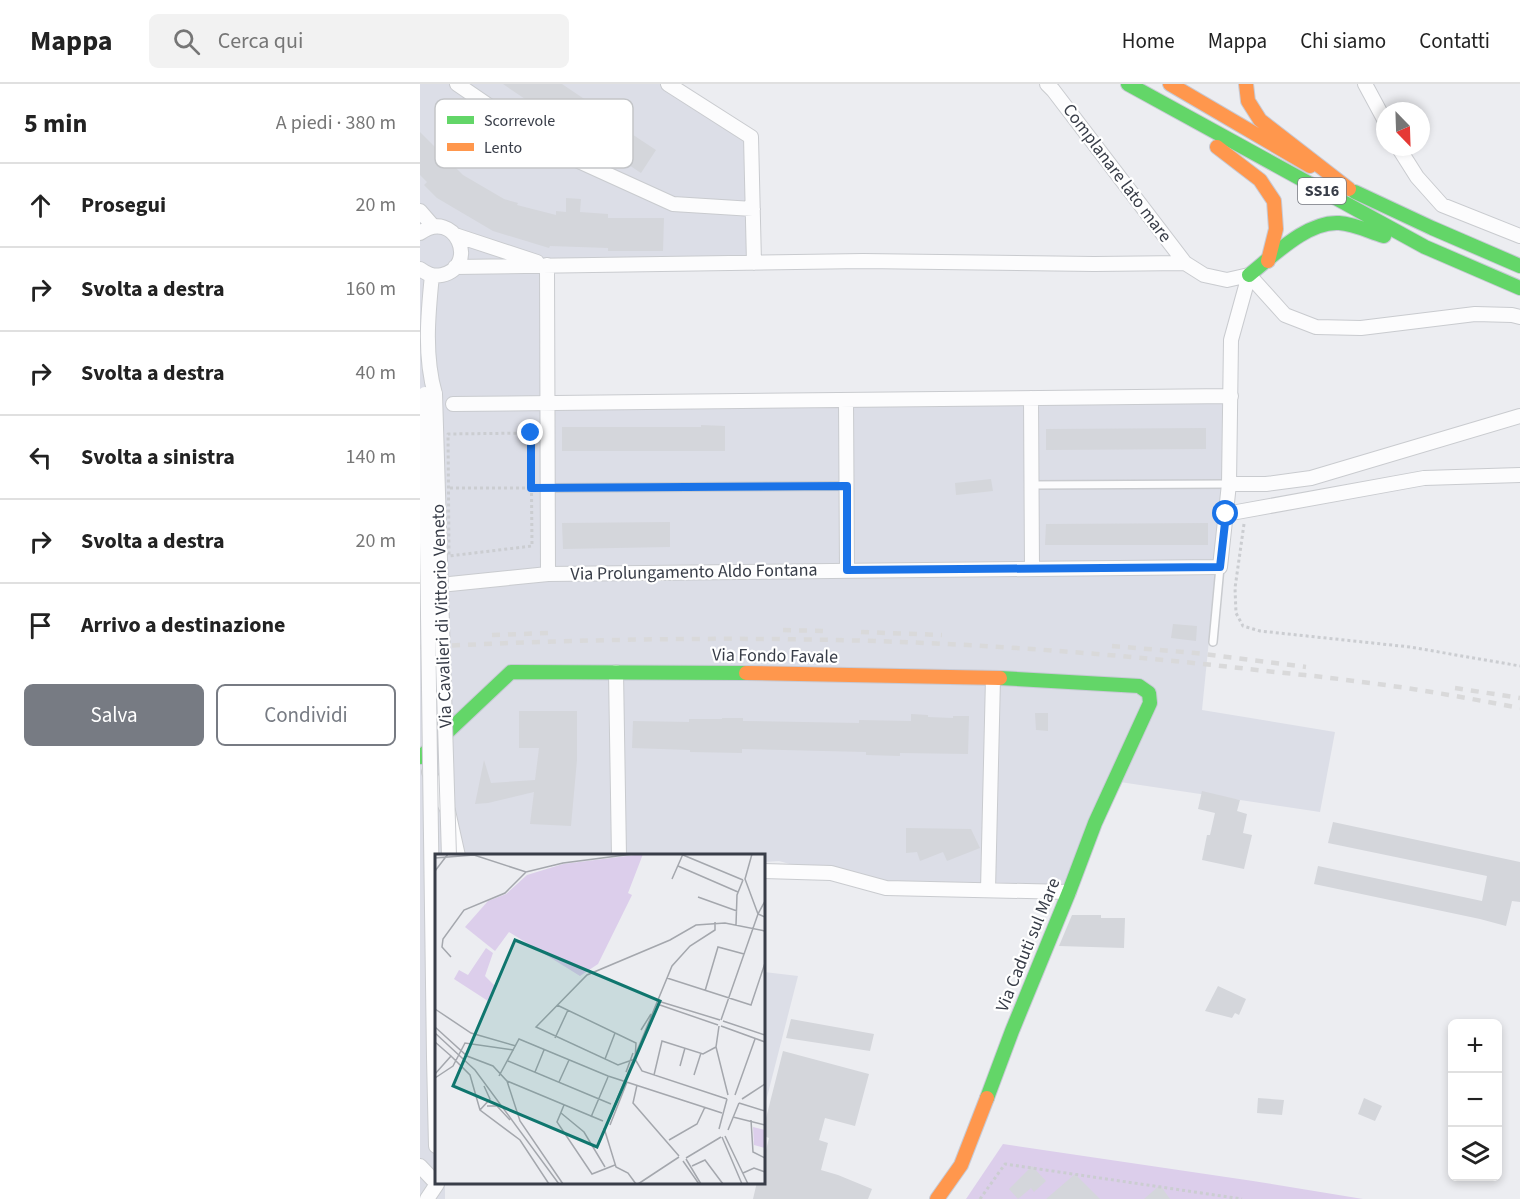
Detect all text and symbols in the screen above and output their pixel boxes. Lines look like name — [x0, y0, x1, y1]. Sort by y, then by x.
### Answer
search box — [149, 14, 569, 68]
text: Mappa — [30, 21, 113, 61]
icon: search — [170, 25, 203, 58]
text: Cerca qui — [218, 25, 303, 57]
text: Home — [1122, 26, 1175, 56]
text: Mappa — [1208, 26, 1267, 56]
text: Chi siamo — [1300, 26, 1386, 56]
text: Contatti — [1419, 26, 1490, 56]
legend — [435, 99, 633, 168]
street label: Complanare lato mare — [1057, 99, 1177, 248]
north arrow — [1376, 102, 1430, 156]
text: 5 min — [24, 105, 87, 142]
text: A piedi · 380 m — [276, 109, 396, 137]
text: Scorrevole — [484, 110, 555, 132]
text: Lento — [484, 137, 522, 159]
road number: SS16 — [1298, 178, 1346, 204]
icon: ahead — [24, 189, 57, 222]
text: Prosegui — [81, 189, 166, 221]
text: 20 m — [356, 191, 396, 219]
icon: right — [24, 273, 57, 306]
text: Svolta a destra — [81, 273, 225, 305]
text: 160 m — [346, 275, 396, 303]
icon: right — [24, 357, 57, 390]
text: Svolta a destra — [81, 357, 225, 389]
text: 40 m — [356, 359, 396, 387]
route end — [517, 419, 543, 445]
icon: left — [24, 441, 57, 474]
text: Svolta a sinistra — [81, 441, 235, 473]
text: 140 m — [346, 443, 396, 471]
route start — [1212, 500, 1238, 526]
street label: Via Cavalieri di Vittorio Veneto — [426, 504, 458, 728]
icon: right — [24, 525, 57, 558]
text: Svolta a destra — [81, 525, 225, 557]
text: 20 m — [356, 527, 396, 555]
street label: Via Prolungamento Aldo Fontana — [570, 557, 818, 587]
icon: arrive — [24, 609, 57, 642]
text: Arrivo a destinazione — [81, 609, 286, 641]
street label: Via Fondo Favale — [712, 642, 838, 670]
button: Salva — [24, 684, 204, 746]
button: Condividi — [216, 684, 396, 746]
inset map — [435, 854, 765, 1184]
street label: Via Caduti sul Mare — [990, 874, 1066, 1016]
map controls — [1448, 1019, 1502, 1181]
button: + — [1448, 1019, 1502, 1073]
button: − — [1448, 1073, 1502, 1127]
button: layers — [1448, 1127, 1502, 1181]

